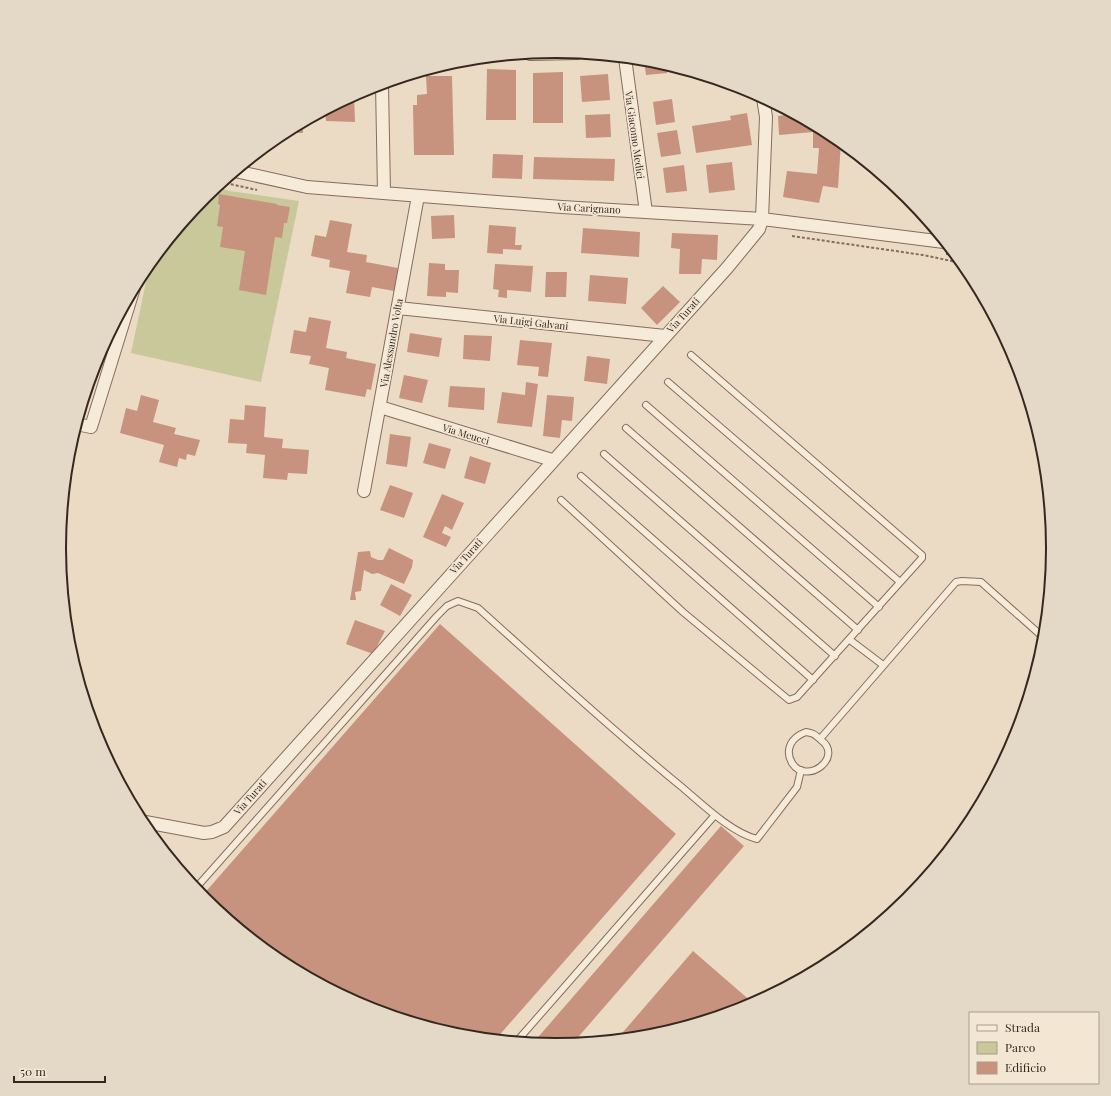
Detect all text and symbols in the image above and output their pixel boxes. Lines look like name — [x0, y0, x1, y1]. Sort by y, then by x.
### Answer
street label: Via Giacomo Medici — [622, 89, 648, 180]
street label: Via Carignano — [556, 199, 621, 217]
street label: Via Turati — [663, 294, 703, 337]
street label: Via Alessandro Volta — [376, 297, 406, 390]
street label: Via Luigi Galvani — [492, 311, 569, 333]
street label: Via Meucci — [440, 420, 491, 448]
street label: Via Turati — [446, 535, 486, 578]
street label: Via Turati — [230, 776, 270, 819]
legend — [969, 1012, 1099, 1084]
text: Strada — [1005, 1019, 1040, 1035]
text: Parco — [1005, 1039, 1036, 1055]
scale bar — [14, 1058, 105, 1084]
text: Edificio — [1005, 1059, 1047, 1075]
text: 50 m — [20, 1063, 46, 1079]

